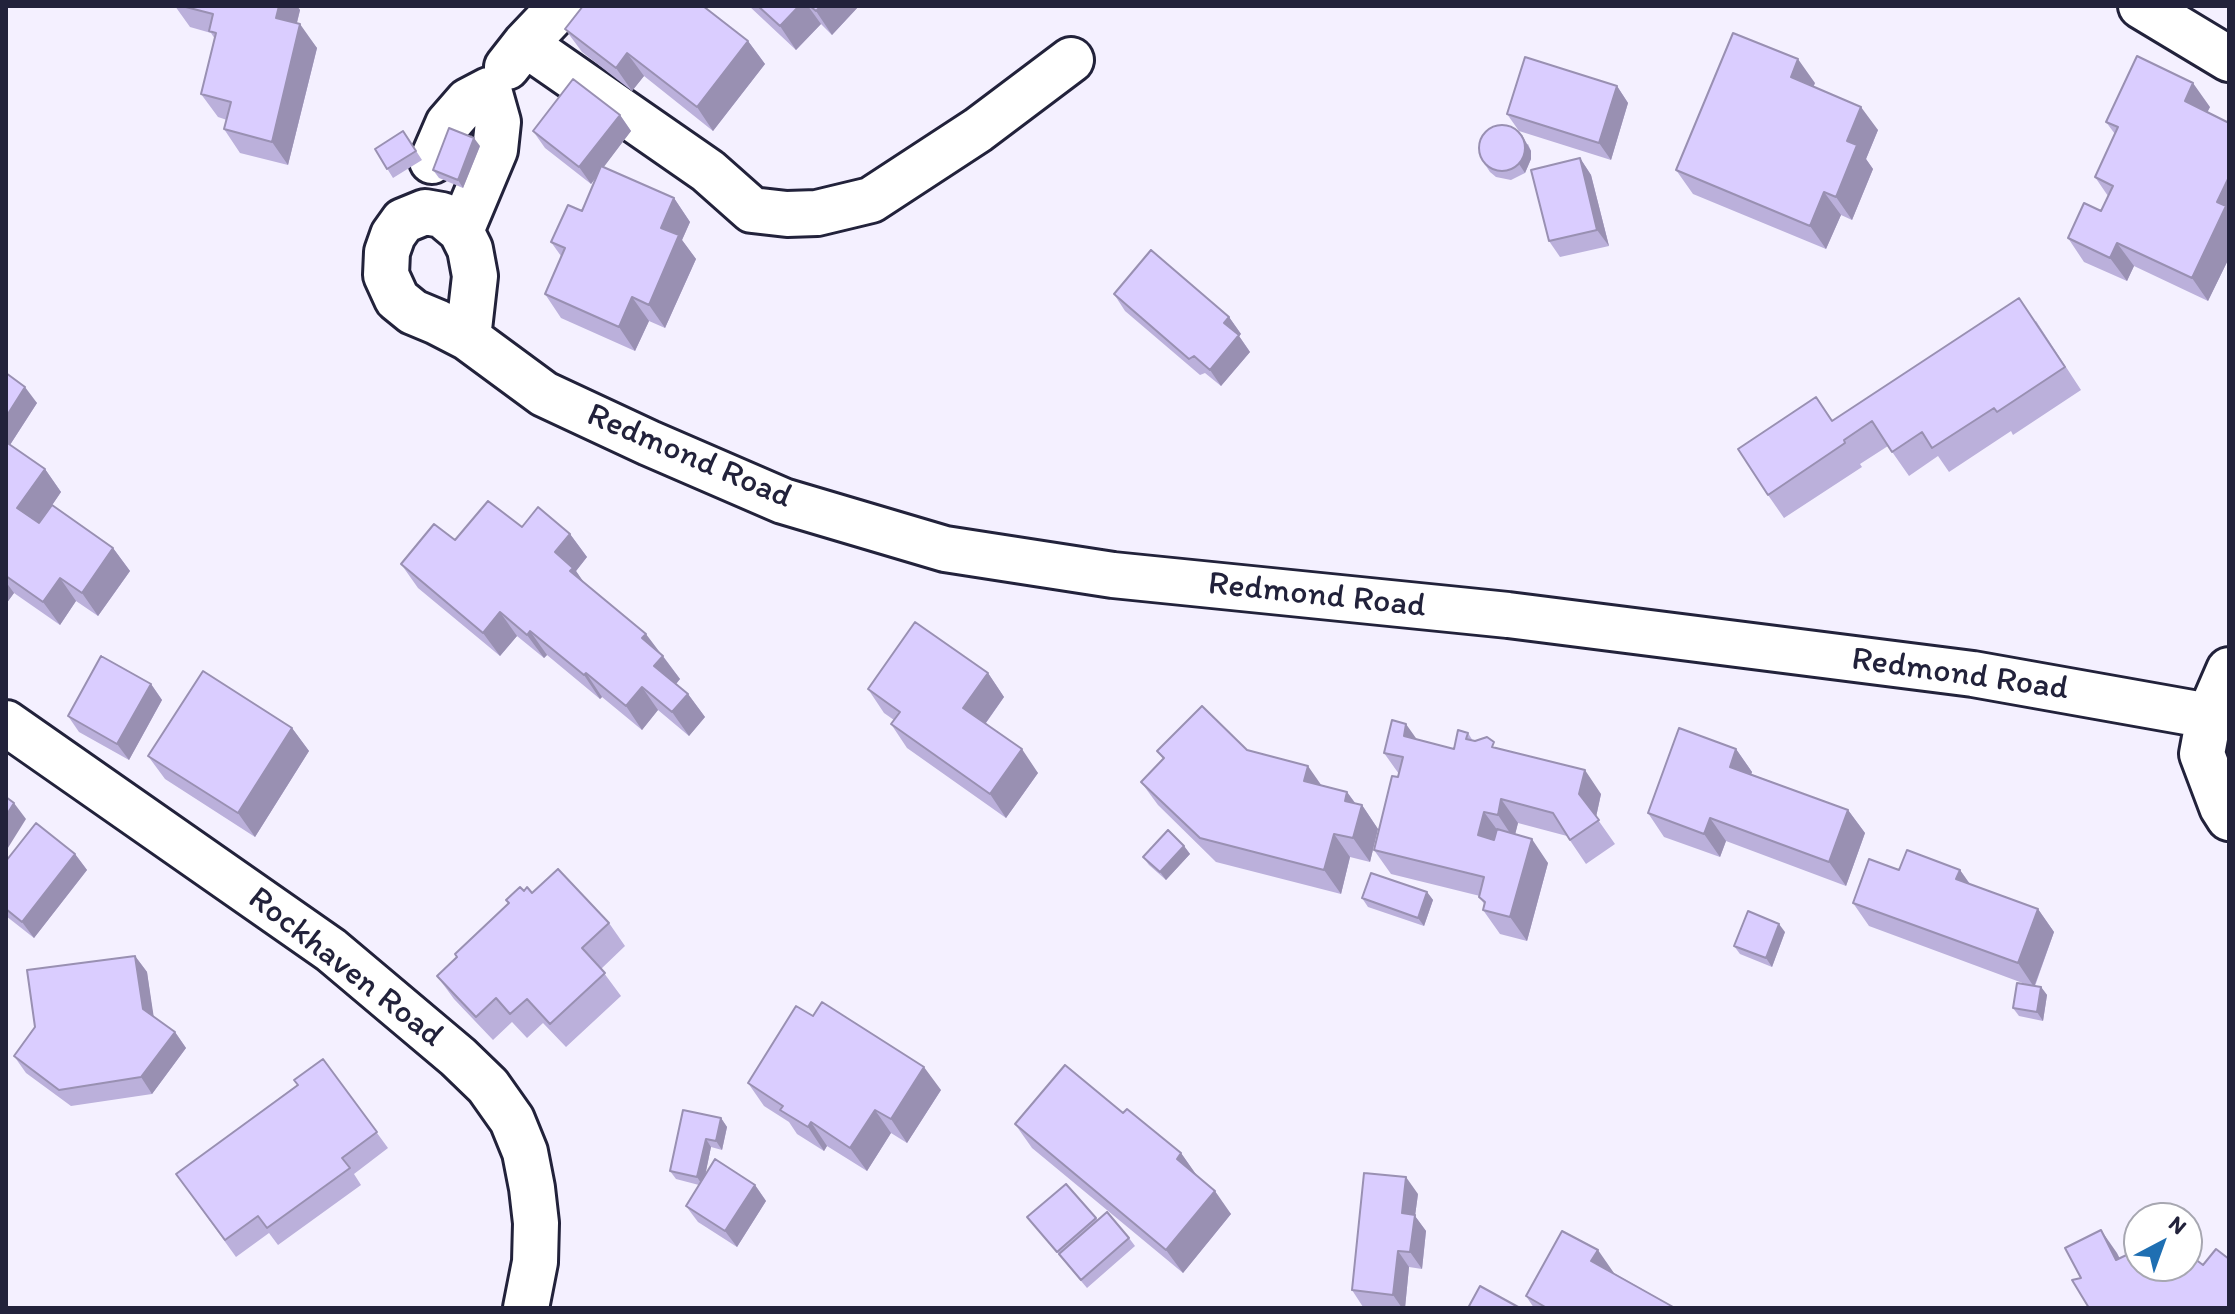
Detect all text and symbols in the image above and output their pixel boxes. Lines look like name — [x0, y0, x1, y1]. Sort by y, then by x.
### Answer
street label: Redmond Road — [580, 395, 798, 519]
street label: Redmond Road — [1206, 564, 1428, 628]
street label: Redmond Road — [1849, 640, 2071, 710]
street label: Rockhaven Road — [239, 879, 451, 1057]
north arrow — [2123, 1202, 2203, 1282]
text: N — [2163, 1210, 2192, 1240]

